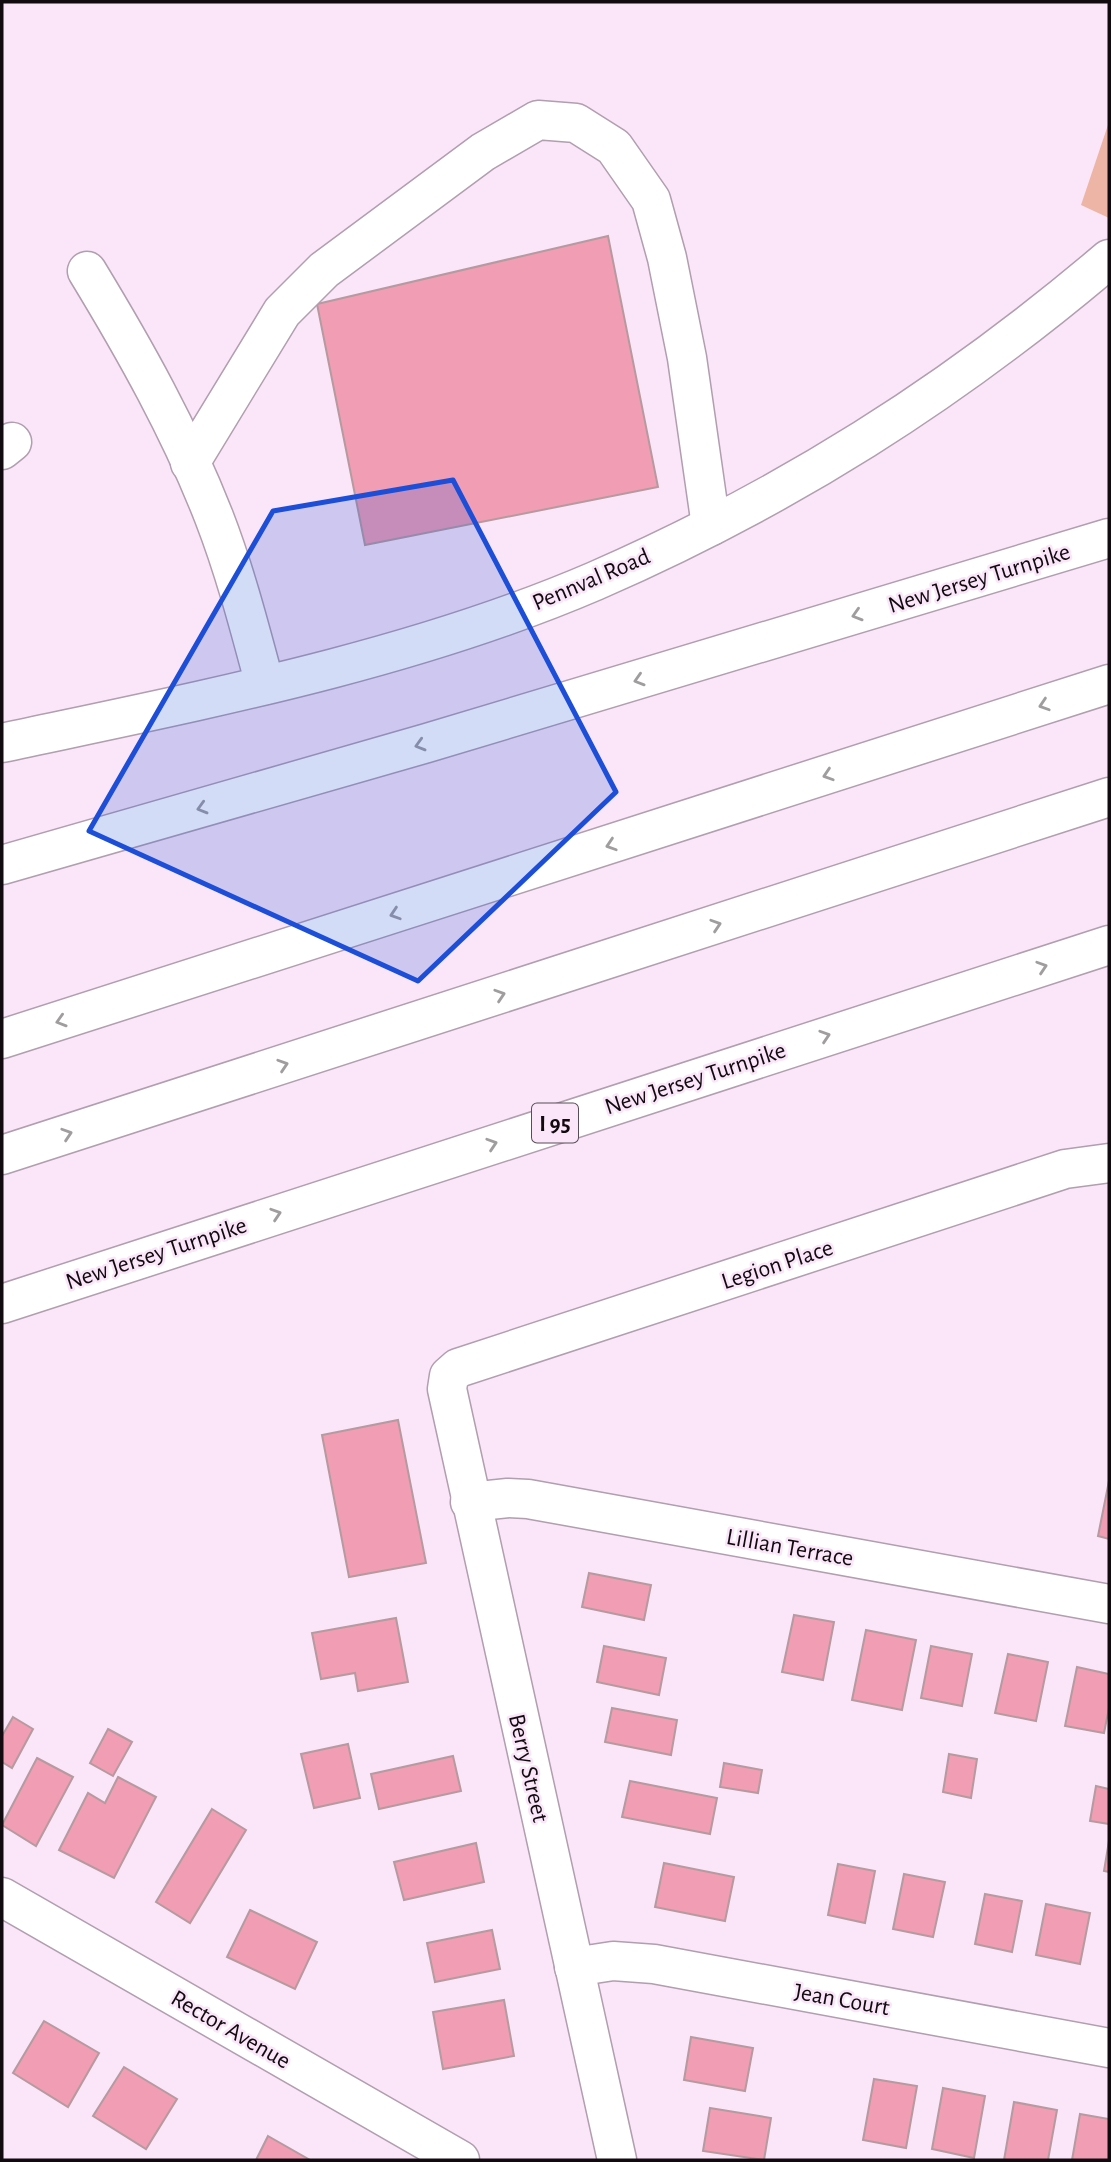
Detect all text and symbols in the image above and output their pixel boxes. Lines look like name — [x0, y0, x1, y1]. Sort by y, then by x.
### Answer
street label: New Jersey Turnpike — [886, 540, 1073, 618]
street label: Pennval Road — [529, 544, 654, 615]
one-way arrow — [851, 607, 863, 622]
one-way arrow — [633, 672, 645, 687]
one-way arrow — [1039, 697, 1051, 711]
one-way arrow — [415, 737, 427, 751]
one-way arrow — [822, 767, 835, 781]
one-way arrow — [196, 799, 208, 814]
one-way arrow — [606, 836, 618, 851]
one-way arrow — [389, 906, 401, 920]
one-way arrow — [710, 919, 722, 933]
one-way arrow — [1036, 960, 1048, 975]
one-way arrow — [493, 989, 505, 1003]
one-way arrow — [55, 1012, 67, 1027]
one-way arrow — [819, 1030, 831, 1044]
street label: New Jersey Turnpike — [602, 1038, 789, 1120]
one-way arrow — [277, 1058, 289, 1073]
road number: I 95 — [532, 1104, 578, 1142]
one-way arrow — [60, 1128, 72, 1143]
one-way arrow — [486, 1137, 498, 1152]
one-way arrow — [269, 1208, 282, 1222]
street label: New Jersey Turnpike — [63, 1213, 250, 1295]
street label: Legion Place — [719, 1236, 836, 1294]
street label: Lillian Terrace — [724, 1525, 855, 1571]
street label: Berry Street — [504, 1712, 552, 1825]
street label: Jean Court — [792, 1980, 892, 2020]
street label: Rector Avenue — [167, 1986, 294, 2074]

